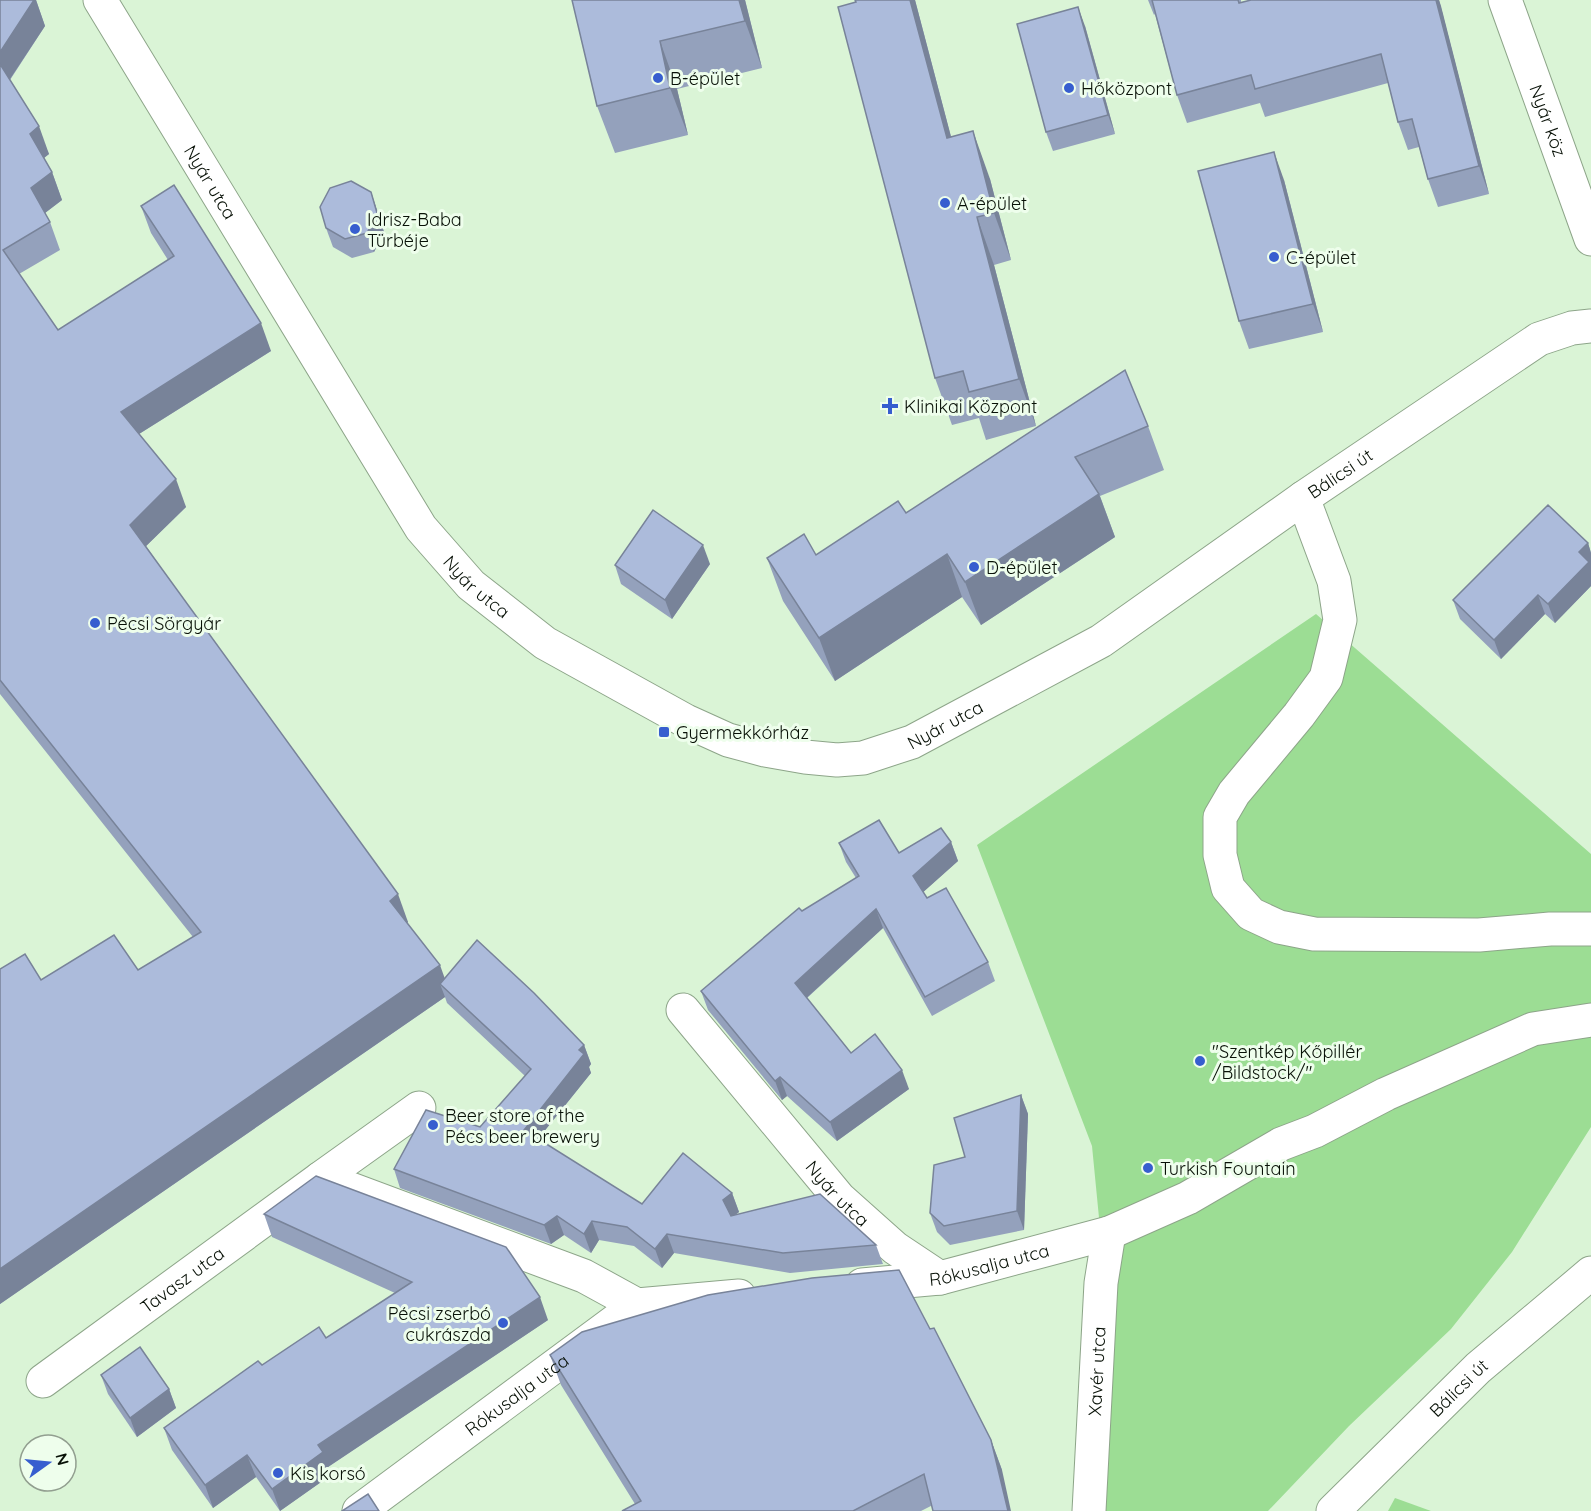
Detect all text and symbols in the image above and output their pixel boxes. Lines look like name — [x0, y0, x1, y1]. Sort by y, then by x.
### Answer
place label: B-épület — [670, 67, 740, 90]
marker: B-épület — [651, 71, 665, 85]
place label: Hőközpont — [1081, 77, 1172, 100]
marker: Hőközpont — [1062, 81, 1076, 95]
street label: Nyár köz — [1525, 81, 1572, 160]
street label: Nyár utca — [179, 141, 242, 223]
place label: A-épület — [957, 192, 1027, 215]
marker: A-épület — [938, 196, 952, 210]
place label: Idrisz-Baba Türbéje — [367, 208, 462, 252]
marker: Idrisz-Baba Türbéje — [348, 222, 362, 236]
place label: C-épület — [1286, 246, 1356, 269]
marker: C-épület — [1267, 250, 1281, 264]
place label: Klinikai Központ — [904, 395, 1037, 418]
marker: Klinikai Központ — [881, 397, 899, 415]
street label: Bálicsi út — [1303, 443, 1377, 503]
street label: Nyár utca — [439, 550, 515, 623]
place label: D-épület — [986, 556, 1058, 579]
marker: D-épület — [967, 560, 981, 574]
place label: Pécsi Sörgyár — [107, 612, 221, 635]
marker: Pécsi Sörgyár — [88, 616, 102, 630]
street label: Nyár utca — [903, 695, 987, 754]
place label: Gyermekkórház — [676, 721, 809, 744]
marker: Gyermekkórház — [657, 725, 671, 739]
place label: "Szentkép Kőpillér /Bildstock/" — [1212, 1040, 1362, 1084]
marker: "Szentkép Kőpillér /Bildstock/" — [1193, 1054, 1207, 1068]
place label: Beer store of the Pécs beer brewery — [445, 1104, 600, 1148]
marker: Beer store of the Pécs beer brewery — [426, 1118, 440, 1132]
street label: Nyár utca — [801, 1156, 874, 1231]
place label: Turkish Fountain — [1160, 1157, 1296, 1180]
marker: Turkish Fountain — [1141, 1161, 1155, 1175]
street label: Rókusalja utca — [928, 1238, 1052, 1290]
street label: Tavasz utca — [135, 1241, 229, 1318]
place label: Pécsi zserbó cukrászda — [388, 1302, 491, 1346]
marker: Pécsi zserbó cukrászda — [496, 1316, 510, 1330]
street label: Xavér utca — [1083, 1326, 1110, 1417]
street label: Rókusalja utca — [460, 1348, 573, 1440]
street label: Bálicsi út — [1424, 1353, 1492, 1421]
north arrow — [18, 1433, 78, 1493]
text: N — [51, 1451, 74, 1467]
place label: Kis korsó — [290, 1462, 366, 1485]
marker: Kis korsó — [271, 1466, 285, 1480]

